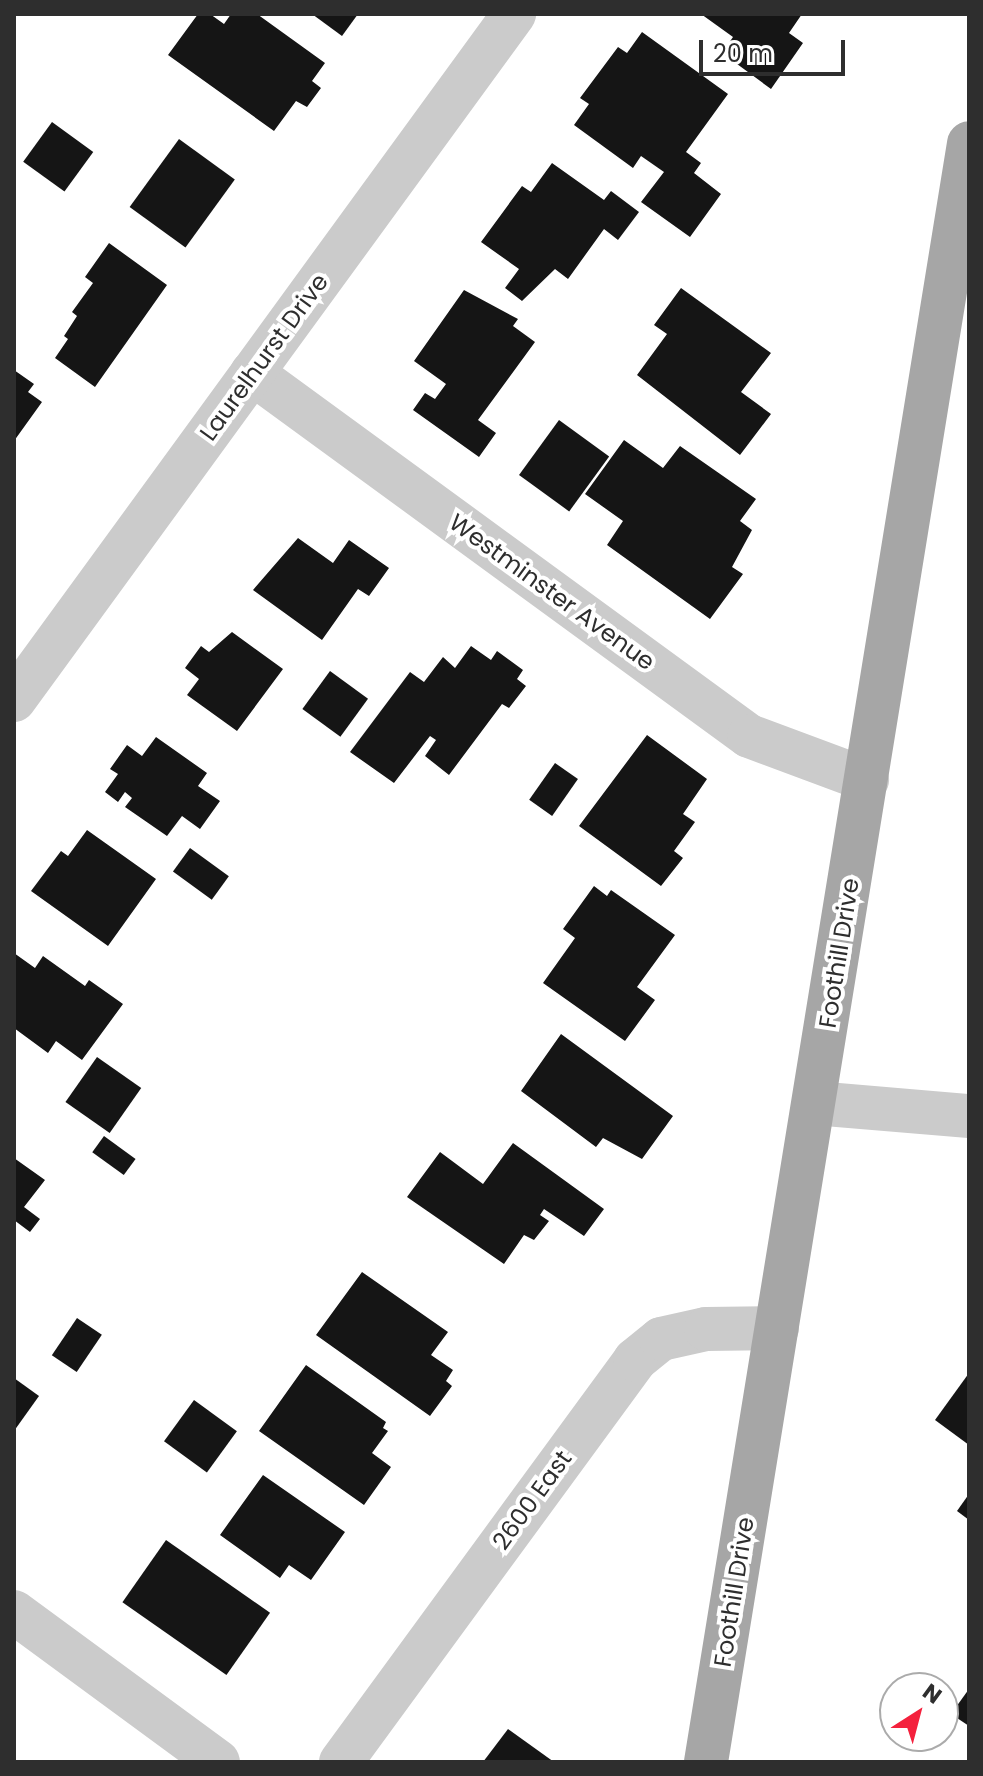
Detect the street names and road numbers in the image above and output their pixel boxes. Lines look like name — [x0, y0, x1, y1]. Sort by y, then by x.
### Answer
street label: Laurelhurst Drive — [194, 268, 334, 446]
street label: Westminster Avenue — [444, 508, 660, 676]
street label: Foothill Drive — [813, 876, 865, 1030]
street label: 2600 East — [486, 1445, 578, 1555]
street label: Foothill Drive — [708, 1515, 760, 1669]

